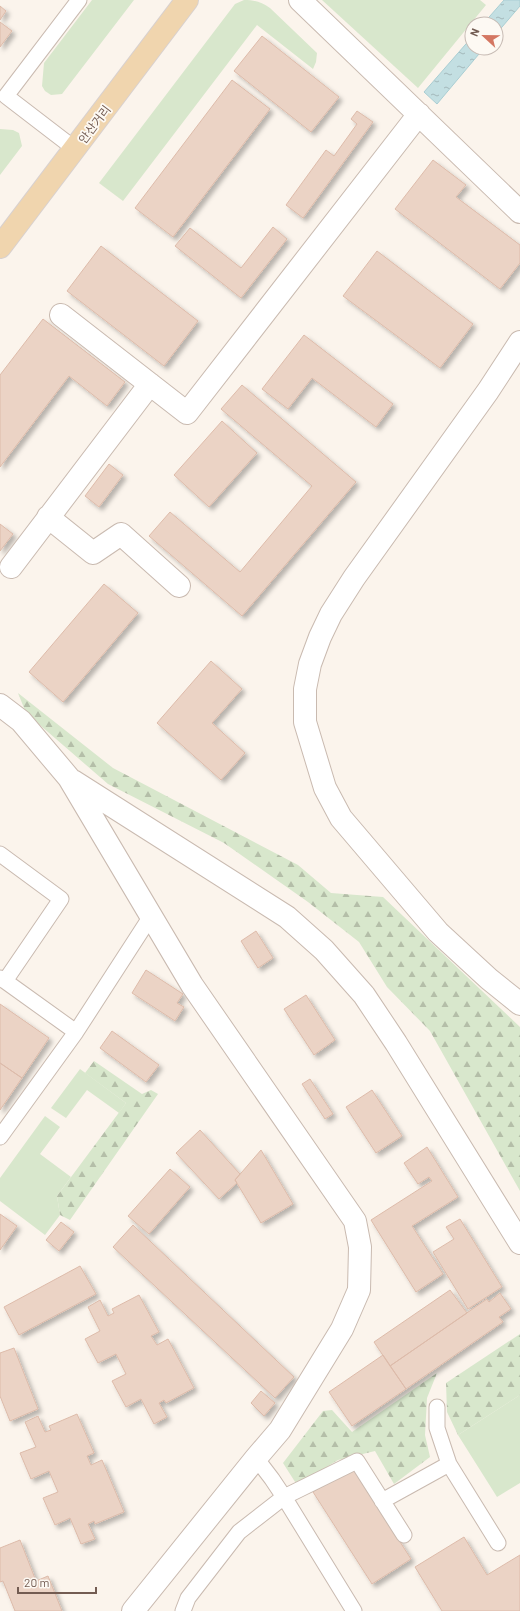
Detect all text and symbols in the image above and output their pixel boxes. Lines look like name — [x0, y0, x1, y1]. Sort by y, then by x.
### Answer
north arrow — [464, 16, 504, 56]
text: N — [467, 26, 482, 38]
street label: 안산거리 — [75, 102, 113, 146]
scale bar — [18, 1569, 96, 1595]
text: 20 m — [24, 1575, 50, 1589]

